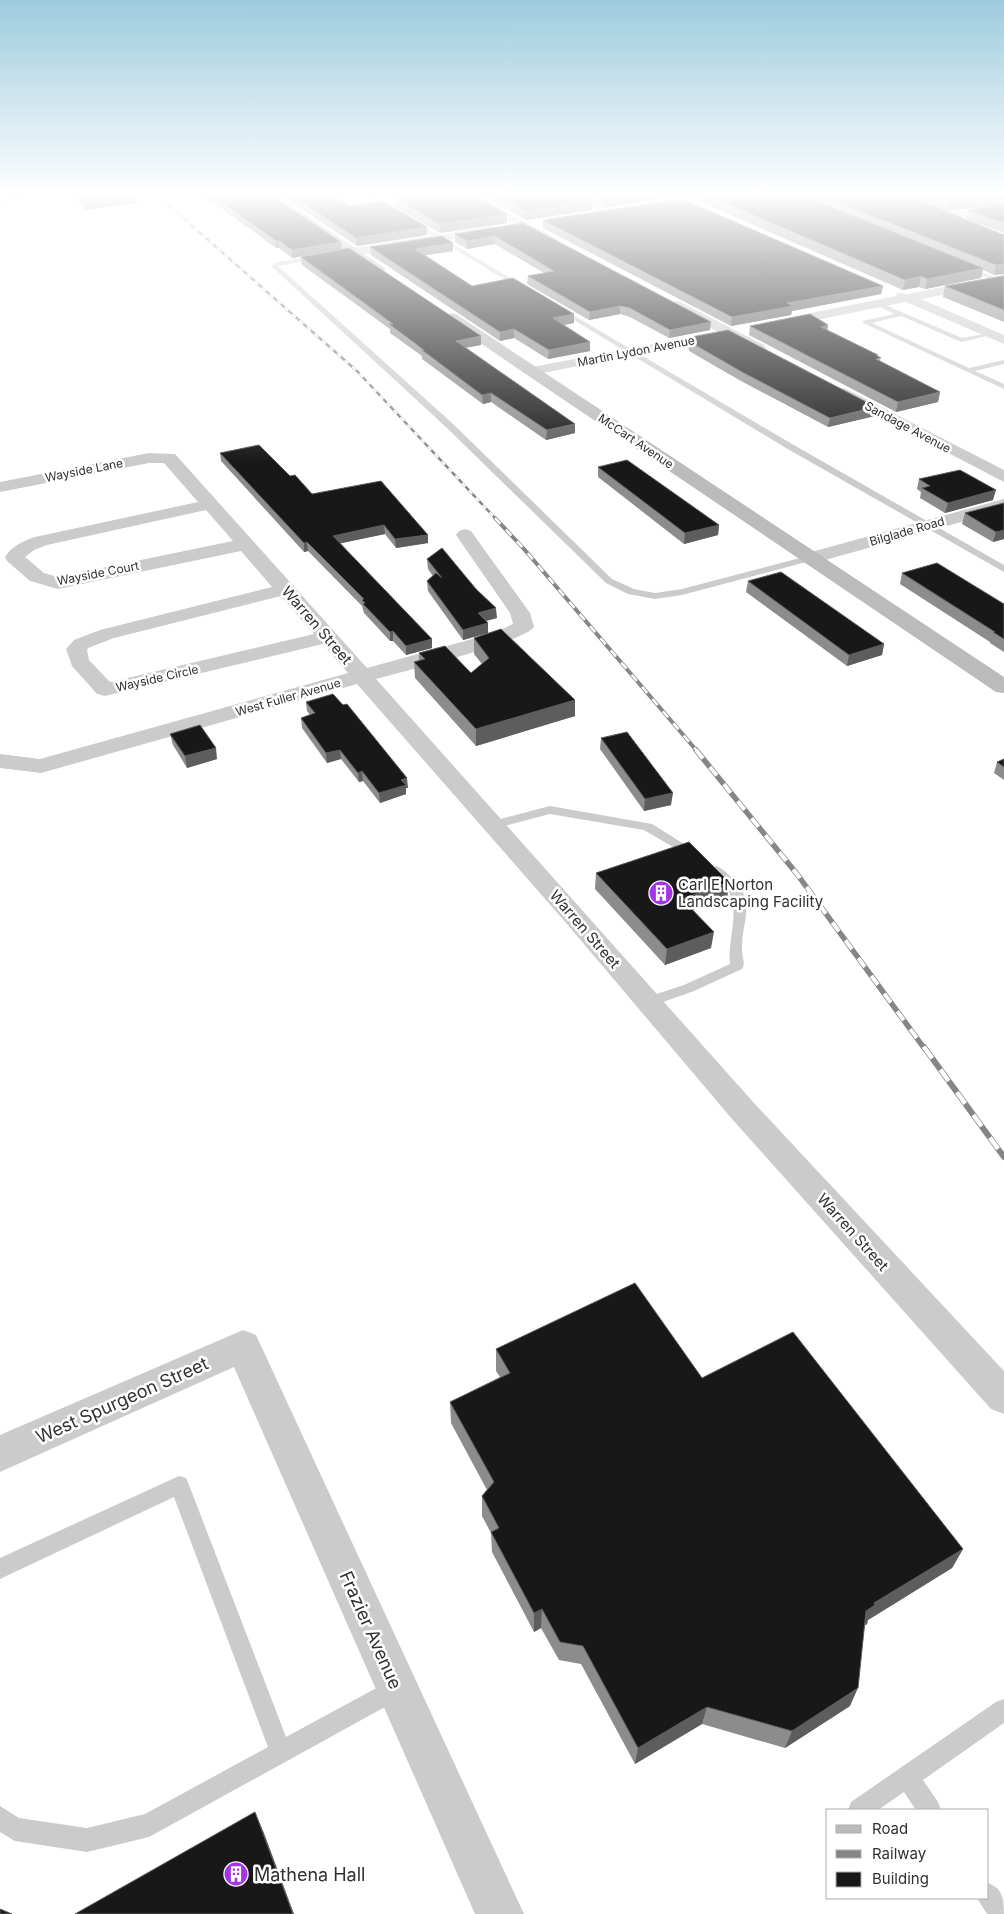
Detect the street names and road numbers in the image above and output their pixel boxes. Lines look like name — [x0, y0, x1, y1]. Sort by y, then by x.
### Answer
street label: Martin Lydon Avenue — [576, 332, 696, 370]
street label: Sandage Avenue — [862, 398, 954, 456]
street label: McCart Avenue — [596, 410, 676, 472]
street label: Wayside Lane — [44, 455, 124, 485]
street label: Bilglade Road — [868, 513, 946, 549]
street label: Wayside Court — [56, 558, 140, 588]
street label: Warren Street — [278, 582, 356, 668]
street label: Wayside Circle — [114, 661, 200, 695]
street label: West Fuller Avenue — [234, 675, 342, 719]
street label: Warren Street — [546, 886, 624, 972]
street label: Warren Street — [813, 1189, 893, 1275]
street label: West Spurgeon Street — [33, 1352, 211, 1447]
street label: Frazier Avenue — [336, 1568, 406, 1692]

